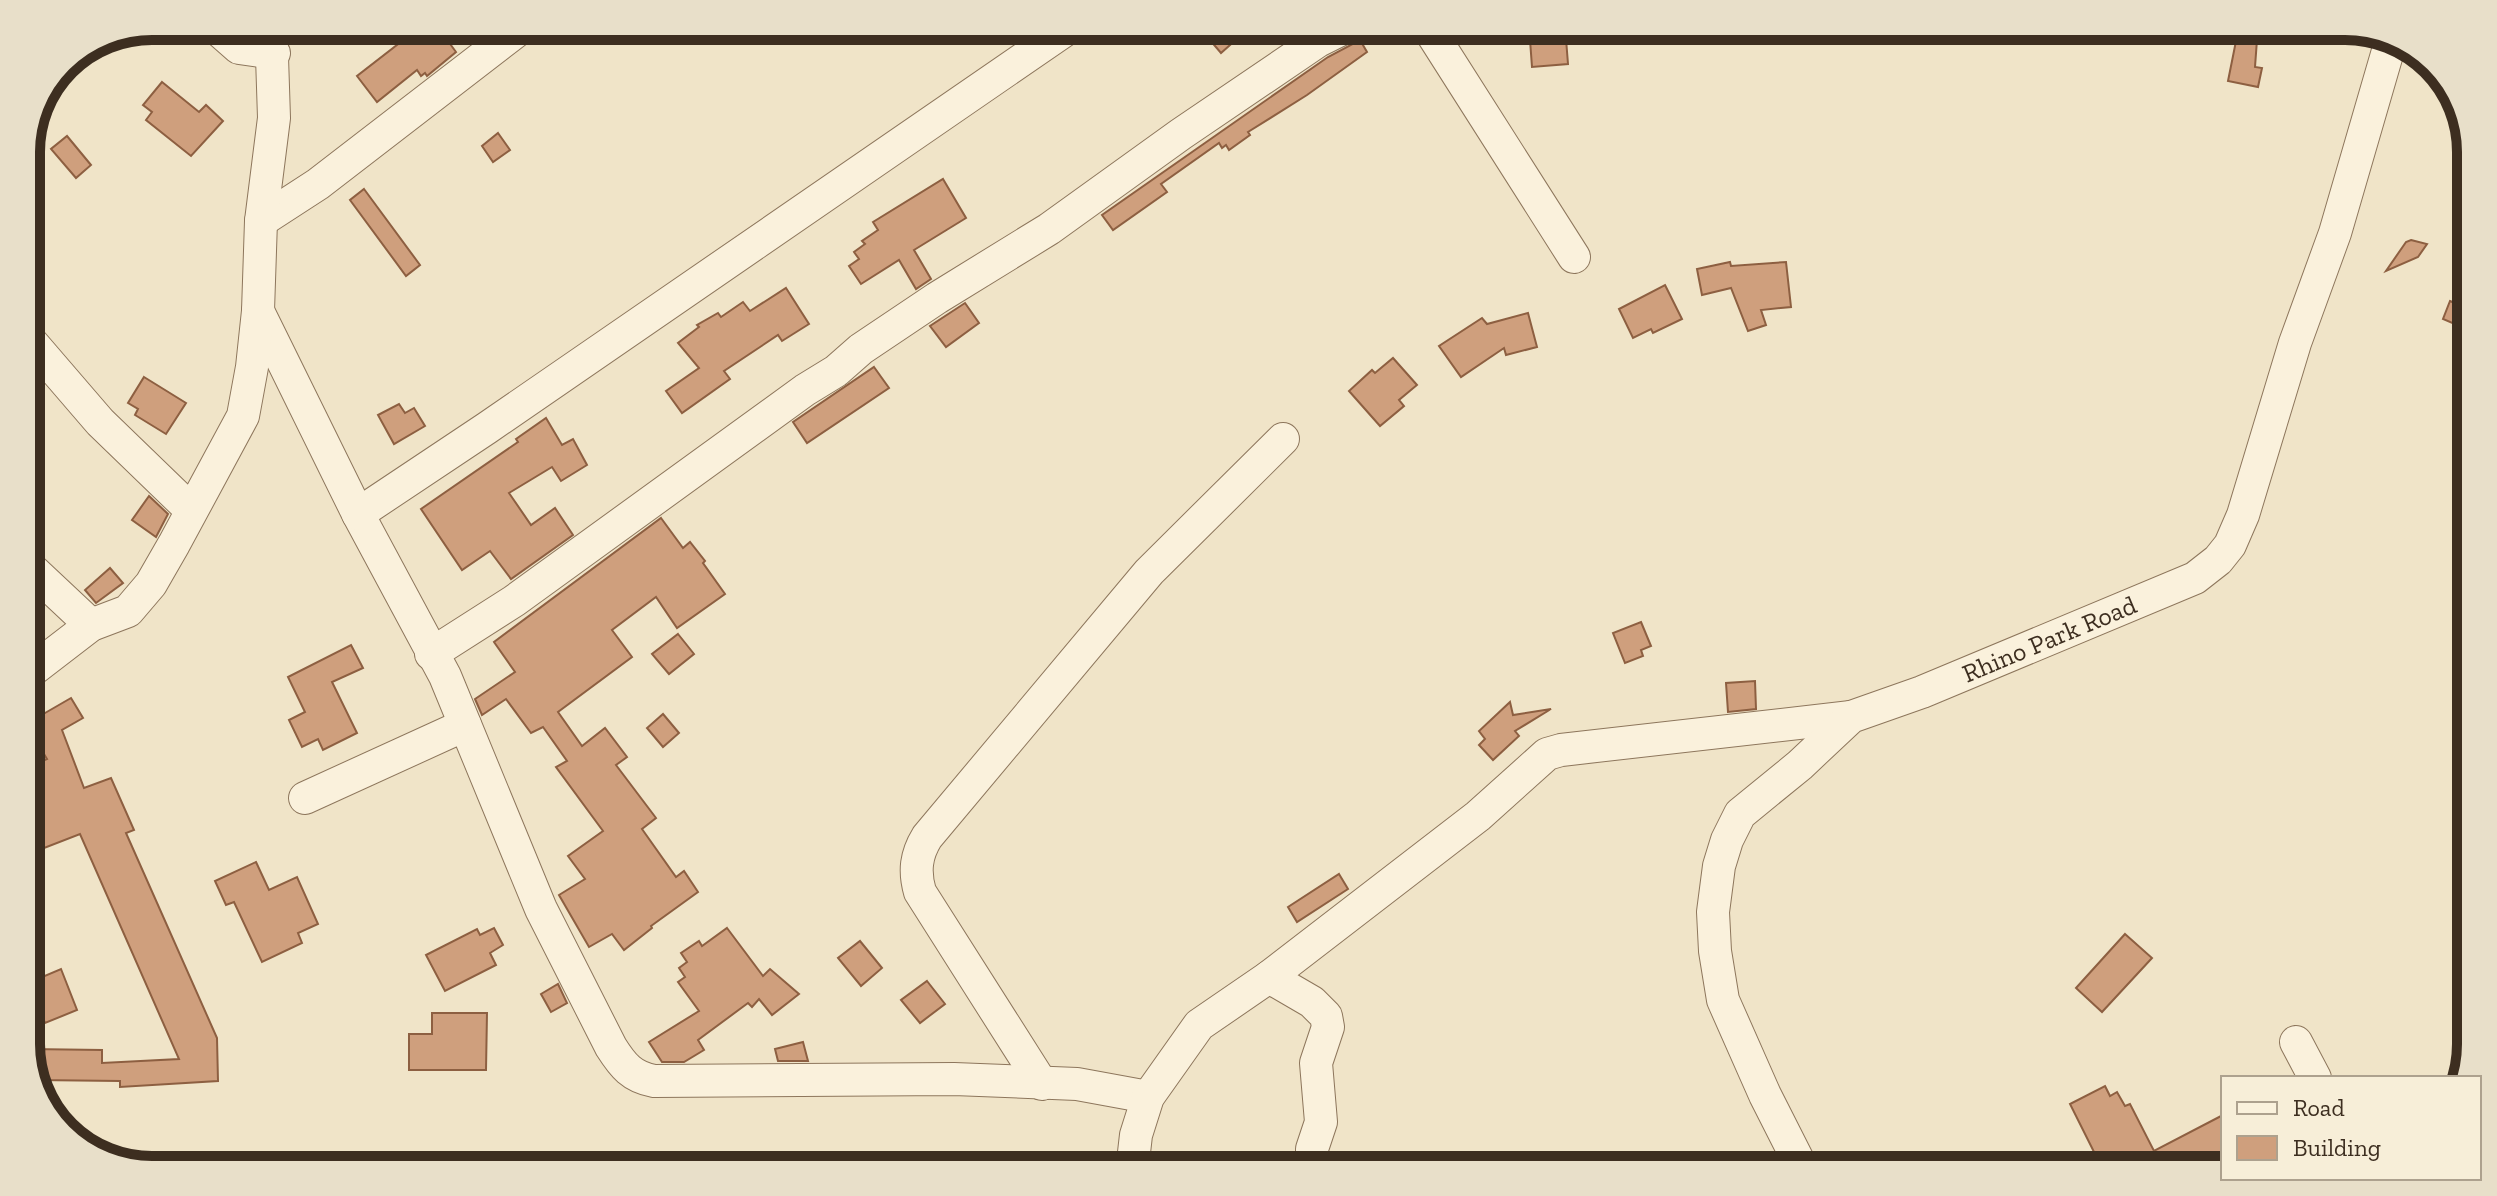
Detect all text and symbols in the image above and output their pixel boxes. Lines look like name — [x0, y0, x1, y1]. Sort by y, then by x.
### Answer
street label: Rhino Park Road — [1958, 588, 2141, 689]
legend — [2221, 1076, 2481, 1180]
text: Road — [2293, 1093, 2345, 1122]
text: Building — [2293, 1133, 2381, 1162]

